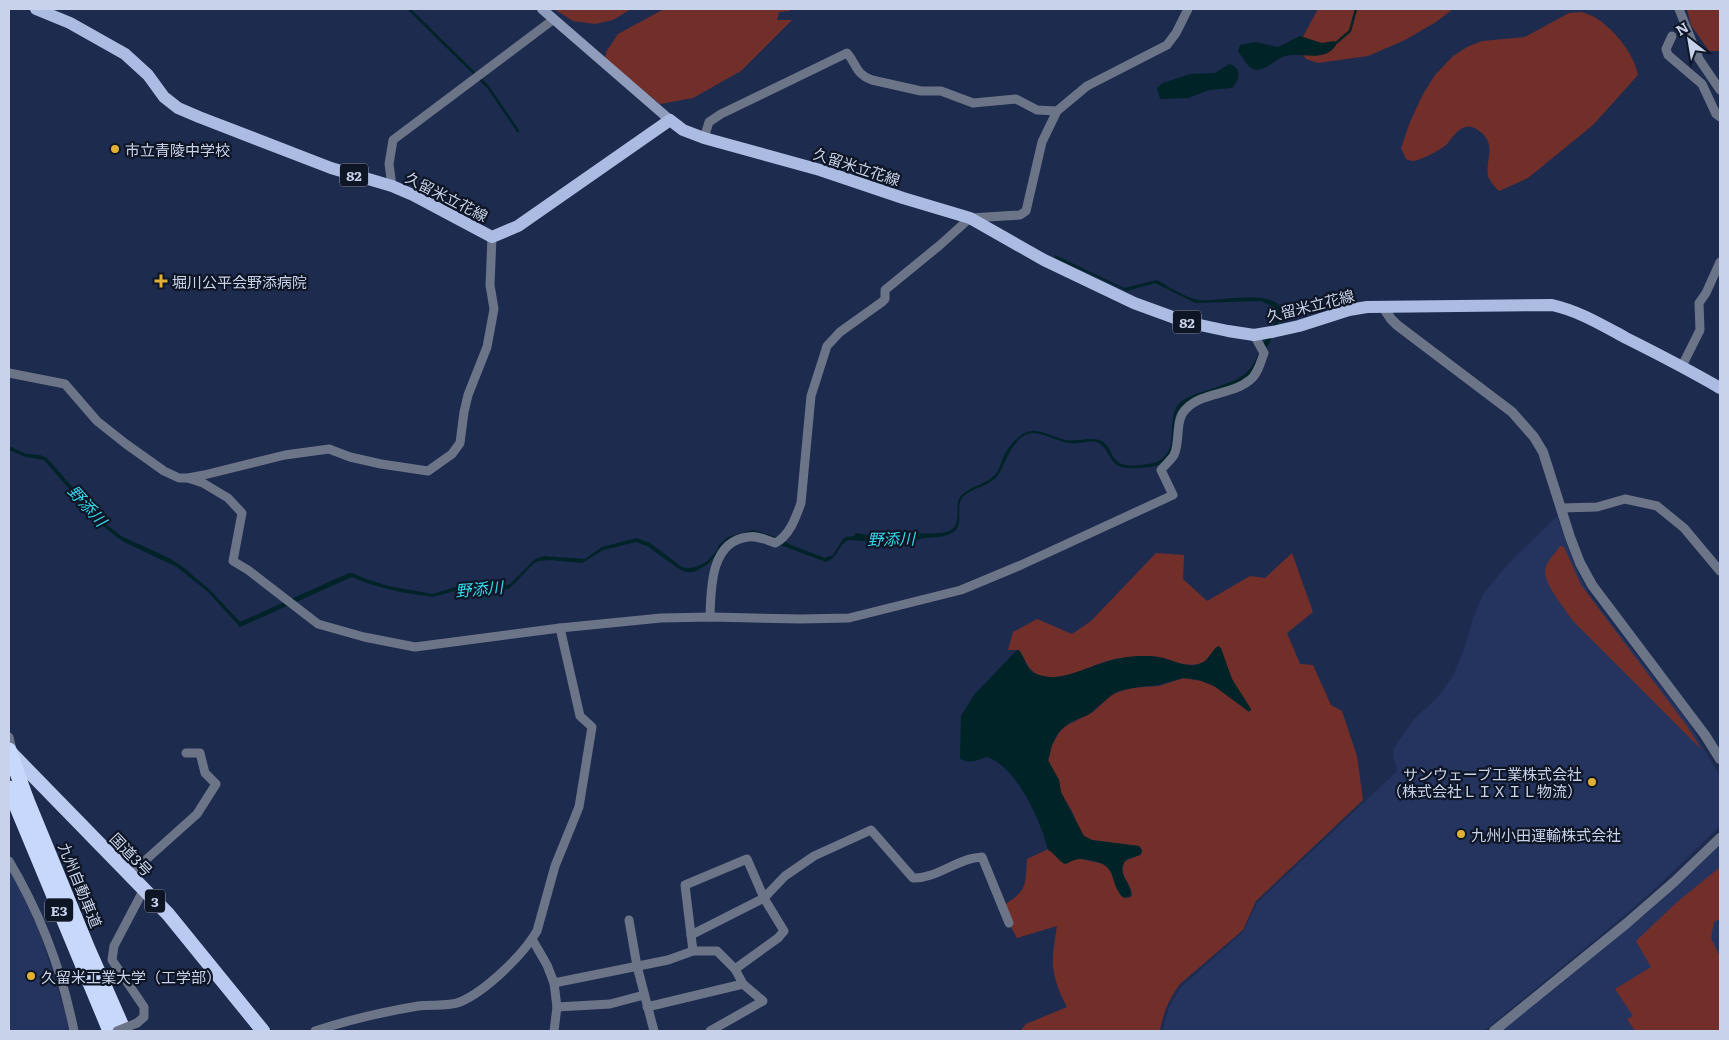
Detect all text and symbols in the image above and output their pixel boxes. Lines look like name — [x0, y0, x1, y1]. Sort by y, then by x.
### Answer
north arrow — [1664, 15, 1714, 65]
text: N — [1672, 16, 1692, 40]
place label: 市立青陵中学校 — [125, 138, 230, 161]
street label: 久留米立花線 — [811, 141, 903, 191]
marker: 市立青陵中学校 — [109, 143, 121, 155]
road number: 82 — [340, 164, 368, 186]
street label: 久留米立花線 — [402, 165, 492, 227]
place label: 堀川公平会野添病院 — [172, 270, 307, 293]
marker: 堀川公平会野添病院 — [154, 274, 168, 288]
street label: 久留米立花線 — [1264, 283, 1356, 327]
road number: 82 — [1173, 311, 1201, 334]
water label: 野添川 — [63, 479, 114, 532]
water label: 野添川 — [867, 526, 917, 550]
water label: 野添川 — [454, 574, 506, 602]
place label: サンウェーブ工業株式会社 （株式会社ＬＩＸＩＬ物流） — [1387, 762, 1582, 802]
marker: サンウェーブ工業株式会社 （株式会社ＬＩＸＩＬ物流） — [1586, 776, 1598, 788]
place label: 九州小田運輸株式会社 — [1471, 823, 1621, 846]
street label: 国道3号 — [105, 827, 159, 881]
marker: 九州小田運輸株式会社 — [1455, 828, 1467, 840]
street label: 九州自動車道 — [53, 839, 109, 931]
road number: 3 — [145, 889, 165, 912]
road number: E3 — [45, 898, 73, 922]
place label: 久留米工業大学（工学部） — [41, 965, 221, 988]
marker: 久留米工業大学（工学部） — [25, 970, 37, 982]

